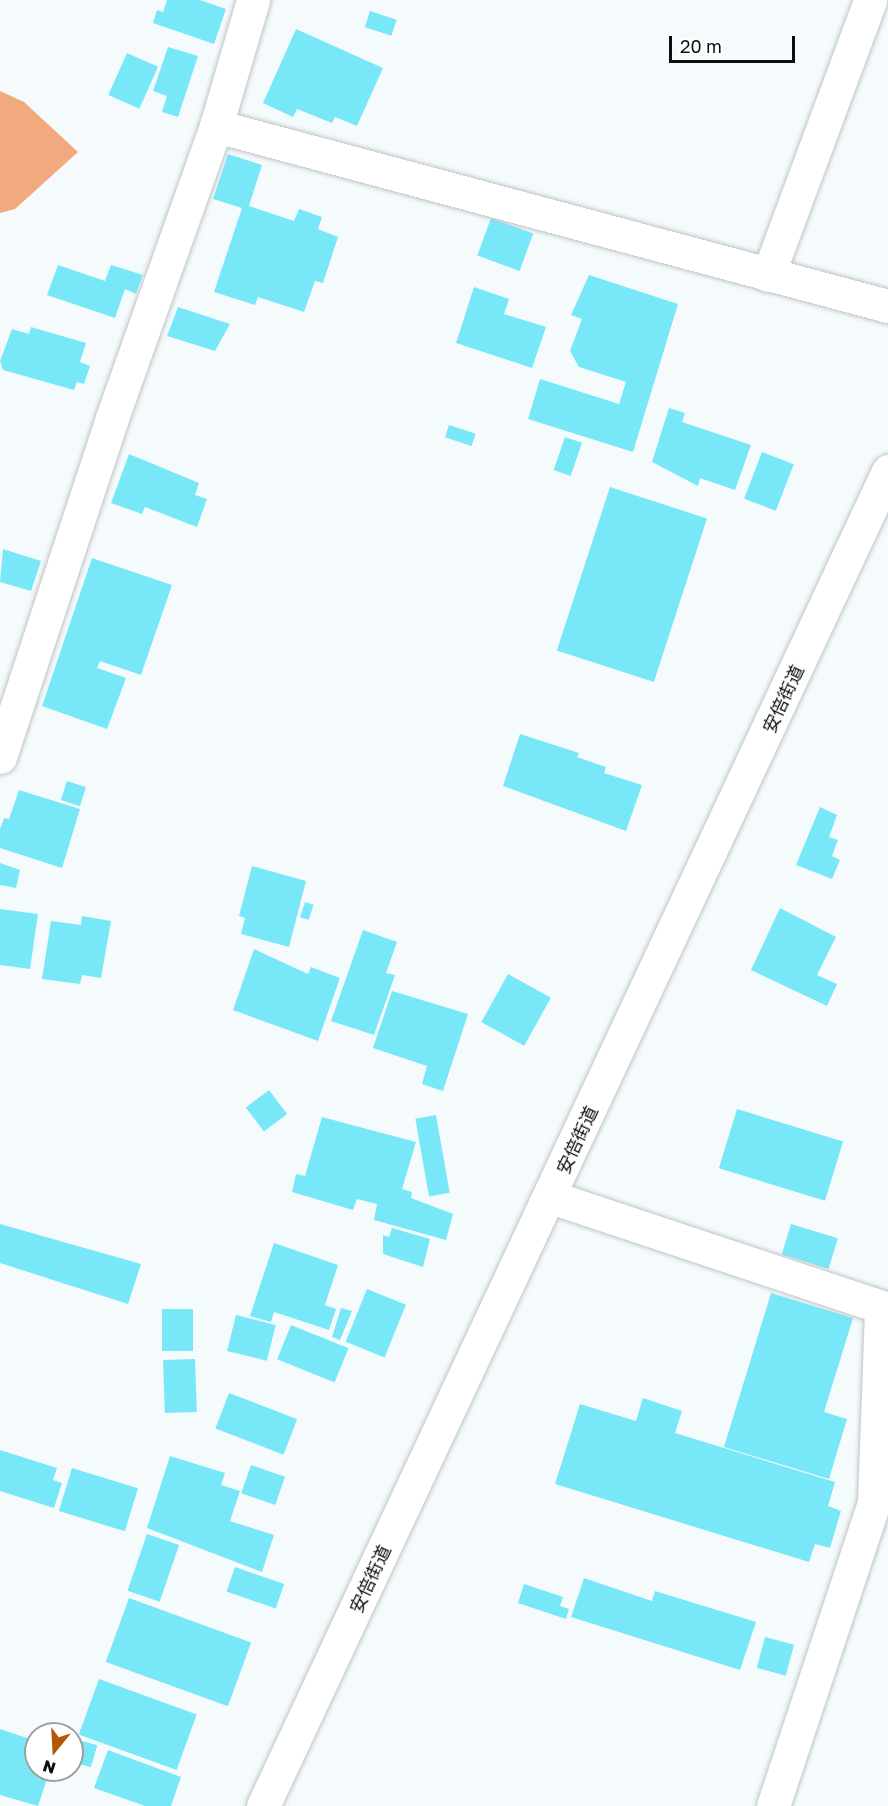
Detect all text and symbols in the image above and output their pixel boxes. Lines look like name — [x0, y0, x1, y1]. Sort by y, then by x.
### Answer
scale bar — [672, 24, 798, 62]
text: 20 m — [680, 35, 722, 57]
street label: 安倍街道 — [758, 662, 808, 736]
street label: 安倍街道 — [552, 1103, 602, 1177]
street label: 安倍街道 — [345, 1542, 395, 1616]
north arrow — [24, 1722, 84, 1782]
text: N — [40, 1756, 58, 1779]

